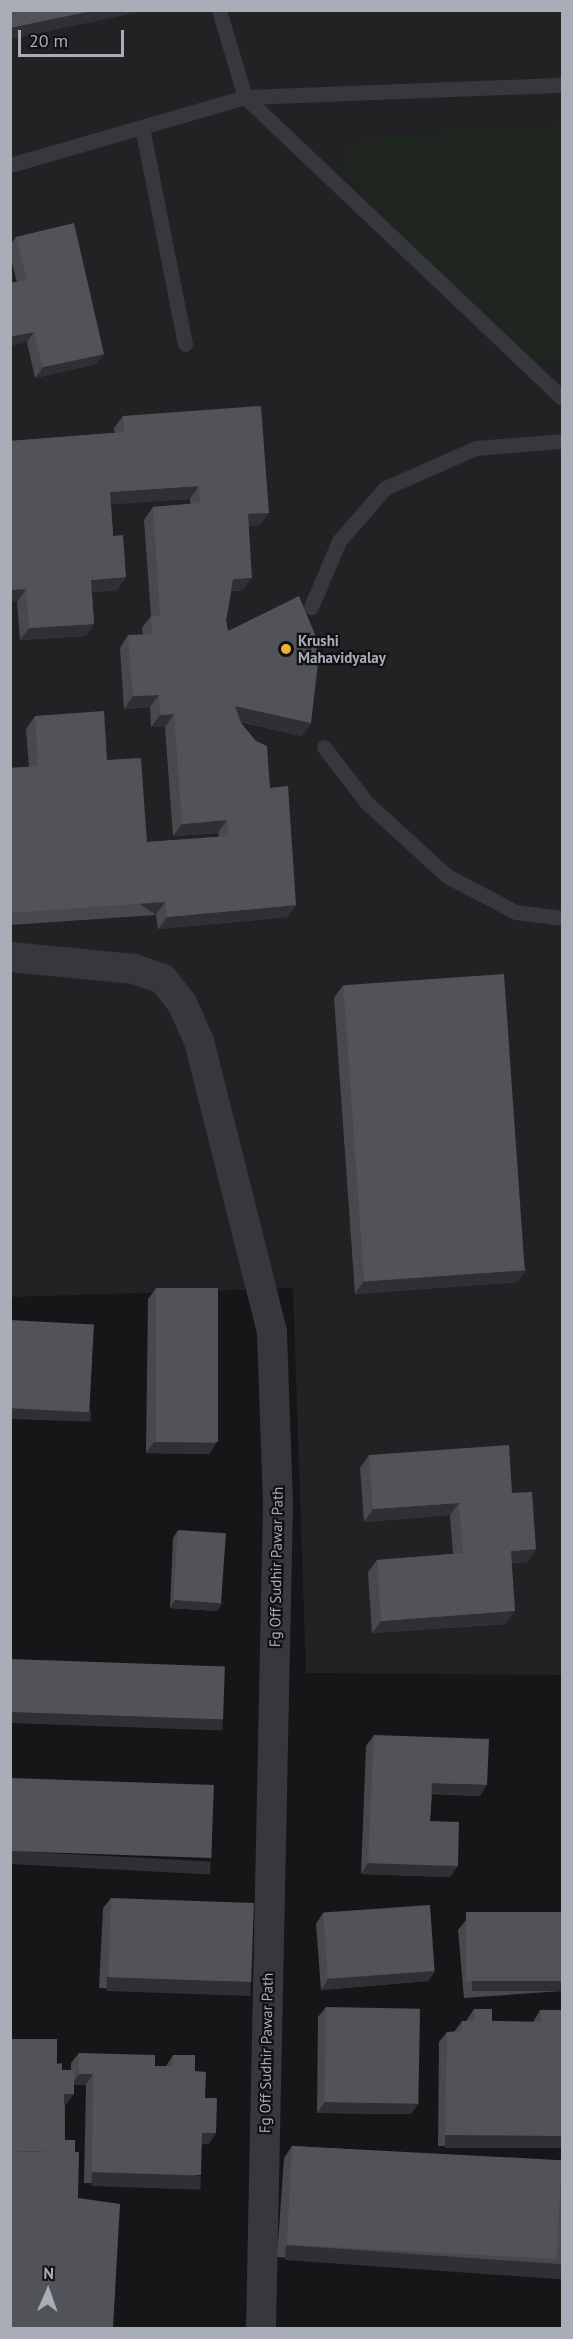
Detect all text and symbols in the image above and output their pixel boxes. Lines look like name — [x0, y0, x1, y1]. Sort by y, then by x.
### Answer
scale bar — [21, 18, 128, 56]
text: 20 m — [29, 29, 68, 52]
place label: Krushi Mahavidyalay — [298, 631, 386, 666]
marker: Krushi Mahavidyalay — [279, 642, 293, 656]
street label: Fg Off Sudhir Pawar Path — [266, 1487, 286, 1647]
street label: Fg Off Sudhir Pawar Path — [256, 1973, 276, 2133]
north arrow — [18, 2261, 78, 2321]
text: N — [43, 2263, 54, 2283]

